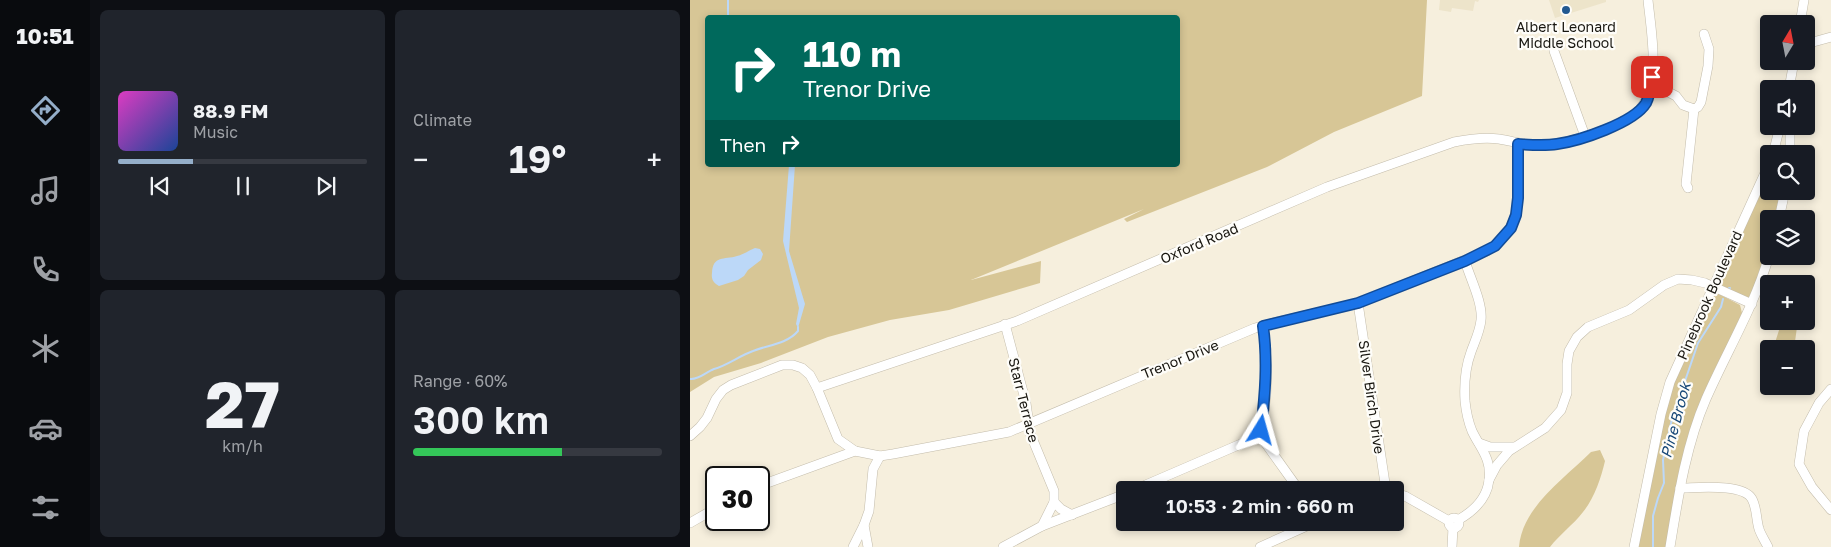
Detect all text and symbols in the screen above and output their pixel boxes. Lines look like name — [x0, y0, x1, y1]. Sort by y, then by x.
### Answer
marker: Albert Leonard Middle School — [1560, 4, 1572, 16]
north arrow — [1760, 15, 1815, 70]
map controls — [1760, 15, 1815, 395]
place label: Albert Leonard Middle School — [1516, 18, 1616, 51]
text: 10:51 — [16, 22, 74, 49]
text: 110 m — [803, 33, 901, 75]
icon: right — [720, 35, 785, 100]
pin — [1631, 56, 1673, 98]
icon: arrive — [1638, 63, 1666, 91]
text: Trenor Drive — [803, 75, 931, 102]
button: sound — [1760, 80, 1815, 135]
icon: directions — [28, 93, 63, 128]
text: 88.9 FM — [193, 99, 268, 122]
text: Climate — [413, 110, 472, 130]
text: Music — [193, 122, 238, 142]
icon: right — [776, 130, 804, 158]
text: Then — [720, 133, 766, 156]
text: 19° — [509, 136, 566, 181]
text: − — [413, 143, 428, 176]
text: + — [647, 143, 662, 176]
button: search — [1760, 145, 1815, 200]
icon: previous — [146, 172, 174, 200]
icon: pause — [229, 172, 257, 200]
icon: next — [312, 172, 340, 200]
icon: music — [28, 173, 63, 208]
button: layers — [1760, 210, 1815, 265]
street label: Oxford Road — [1157, 219, 1241, 267]
street label: Pinebrook Boulevard — [1673, 228, 1745, 362]
icon: phone — [28, 252, 63, 287]
button: + — [1760, 275, 1815, 330]
icon: climate — [28, 331, 63, 366]
street label: Trenor Drive — [1139, 336, 1221, 382]
street label: Silver Birch Drive — [1356, 339, 1388, 455]
button: − — [1760, 340, 1815, 395]
street label: Starr Terrace — [1005, 356, 1043, 444]
text: 27 — [205, 364, 280, 442]
text: Range · 60% — [413, 371, 508, 391]
water label: Pine Brook — [1656, 379, 1694, 460]
text: 300 km — [413, 397, 549, 442]
position arrow — [1234, 403, 1286, 455]
icon: car — [28, 411, 63, 446]
text: km/h — [222, 436, 263, 456]
speed limit sign: 30 — [705, 466, 770, 531]
icon: filters — [28, 490, 63, 525]
text: 10:53 · 2 min · 660 m — [1166, 494, 1354, 517]

